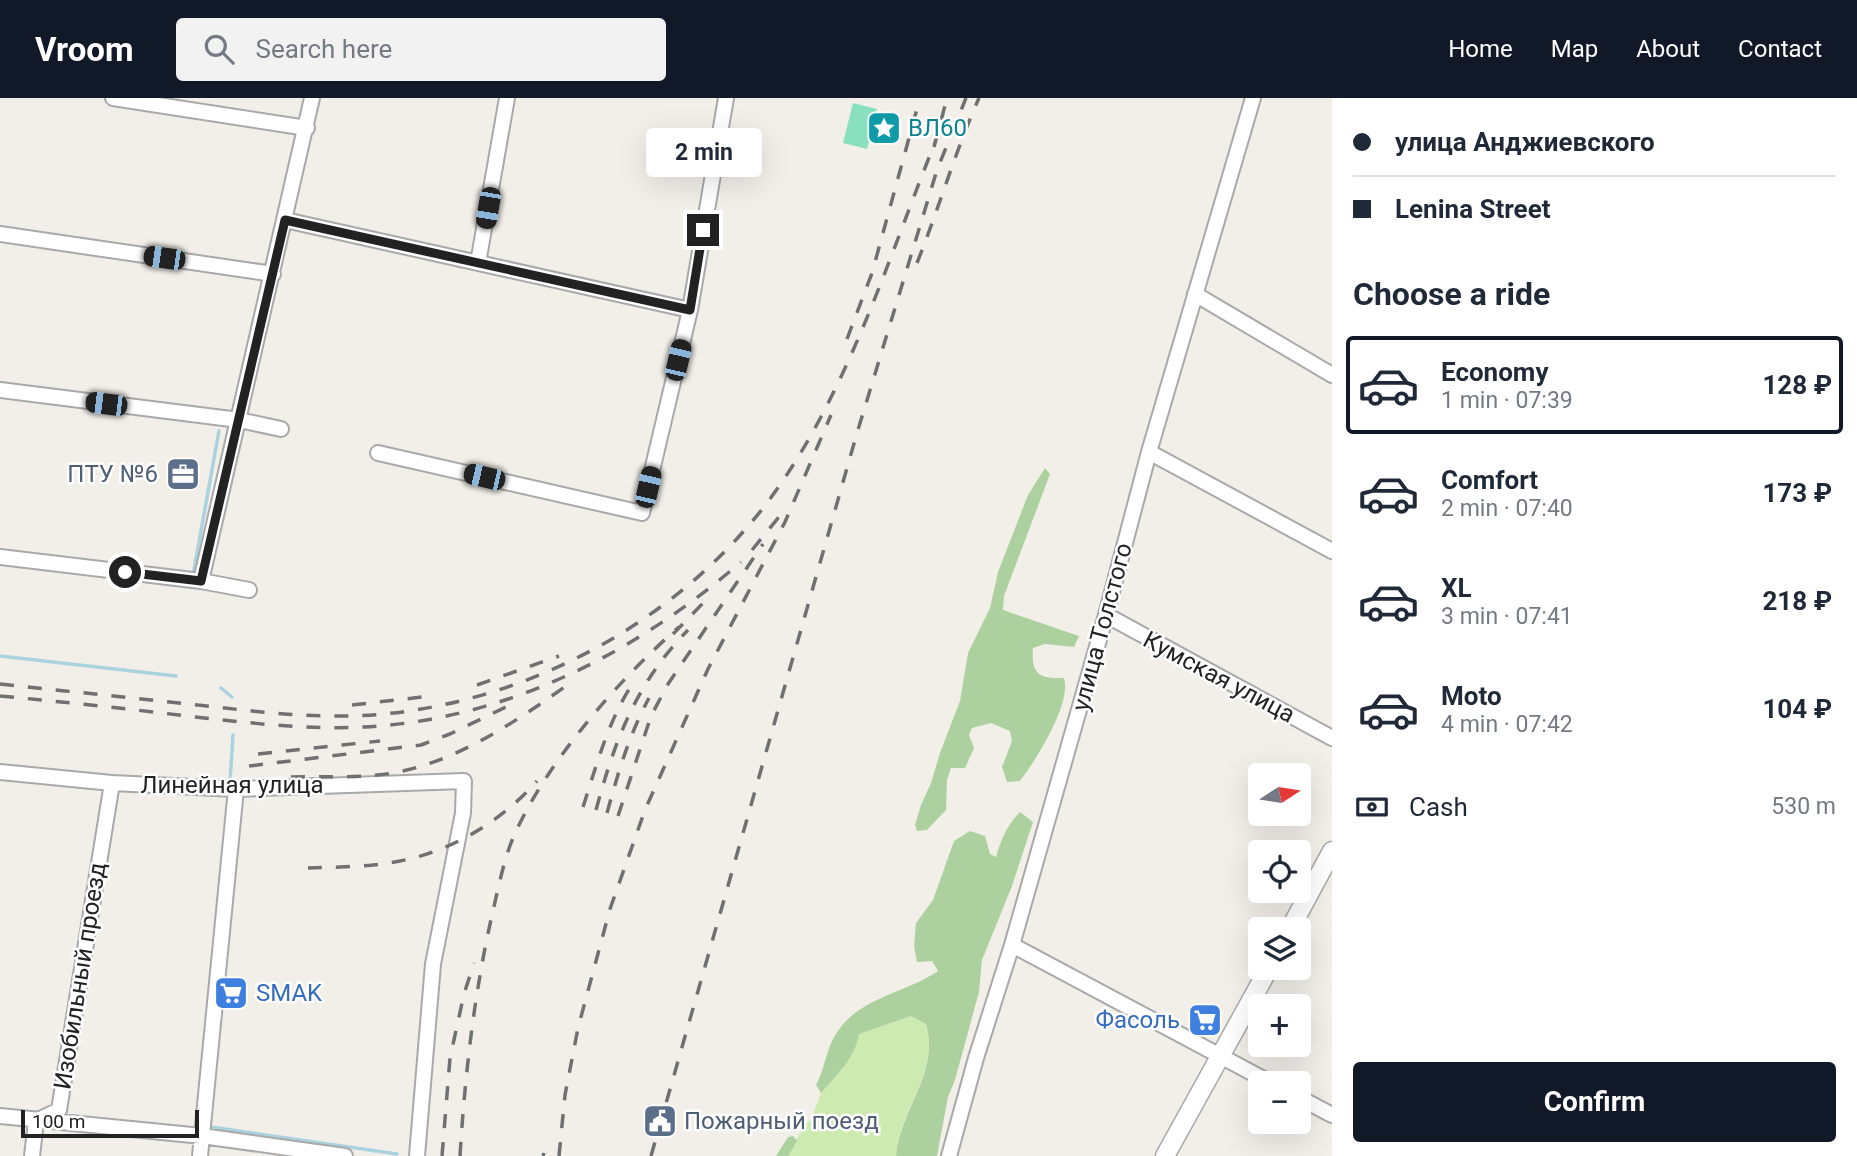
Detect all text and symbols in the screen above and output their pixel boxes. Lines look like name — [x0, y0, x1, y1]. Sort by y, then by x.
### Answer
search box — [176, 18, 666, 81]
text: Vroom — [35, 30, 134, 69]
icon: search — [200, 30, 238, 68]
text: Search here — [256, 34, 392, 64]
text: Home — [1448, 35, 1513, 63]
text: Map — [1551, 35, 1598, 63]
text: About — [1636, 35, 1700, 63]
text: Contact — [1738, 35, 1822, 63]
place icon: ВЛ60 — [865, 109, 903, 147]
place label: ВЛ60 — [908, 114, 967, 142]
text: улица Анджиевского — [1395, 127, 1655, 157]
callout: 2 min — [645, 129, 761, 178]
text: 2 min — [675, 139, 733, 166]
car — [475, 185, 502, 231]
text: Lenina Street — [1395, 194, 1550, 224]
route end — [687, 214, 719, 246]
car — [142, 245, 187, 271]
text: Choose a ride — [1353, 275, 1550, 313]
car — [664, 337, 693, 383]
icon: car — [1357, 354, 1420, 417]
text: Economy — [1441, 357, 1548, 387]
text: 128 ₽ — [1762, 370, 1832, 400]
text: 1 min · 07:39 — [1441, 387, 1573, 414]
car — [84, 391, 129, 417]
office icon: ПТУ №6 — [164, 455, 202, 493]
place label: ПТУ №6 — [67, 460, 158, 488]
car — [462, 462, 507, 492]
icon: car — [1357, 462, 1420, 525]
car — [634, 464, 663, 510]
text: Comfort — [1441, 465, 1538, 495]
text: 173 ₽ — [1762, 478, 1832, 508]
text: 2 min · 07:40 — [1441, 495, 1573, 522]
street label: улица Толстого — [1066, 540, 1138, 714]
route start — [109, 556, 141, 588]
icon: car — [1357, 570, 1420, 633]
text: XL — [1441, 573, 1472, 603]
text: 218 ₽ — [1762, 586, 1832, 616]
text: 3 min · 07:41 — [1441, 603, 1573, 630]
street label: Кумская улица — [1138, 625, 1300, 729]
icon: car — [1357, 678, 1420, 741]
text: Moto — [1441, 681, 1502, 711]
text: 104 ₽ — [1762, 694, 1832, 724]
text: 4 min · 07:42 — [1441, 711, 1573, 738]
north arrow — [1248, 763, 1311, 826]
map controls — [1248, 763, 1311, 1134]
street label: Линейная улица — [140, 771, 324, 799]
icon: cash — [1353, 788, 1391, 826]
text: Cash — [1409, 792, 1468, 822]
text: 530 m — [1771, 793, 1836, 820]
button: locate — [1248, 840, 1311, 903]
street label: Изобильный проезд — [48, 860, 112, 1092]
button: layers — [1248, 917, 1311, 980]
supermarket icon: SMAK — [212, 974, 250, 1012]
place label: SMAK — [256, 979, 323, 1007]
button: + — [1248, 994, 1311, 1057]
supermarket icon: Фасоль — [1186, 1001, 1224, 1039]
place label: Фасоль — [1095, 1006, 1180, 1034]
button: Confirm — [1353, 1062, 1836, 1142]
button: − — [1248, 1071, 1311, 1134]
public building icon: Пожарный поезд — [641, 1102, 679, 1140]
scale bar — [21, 1107, 200, 1139]
place label: Пожарный поезд — [684, 1107, 879, 1135]
text: 100 m — [32, 1110, 85, 1133]

